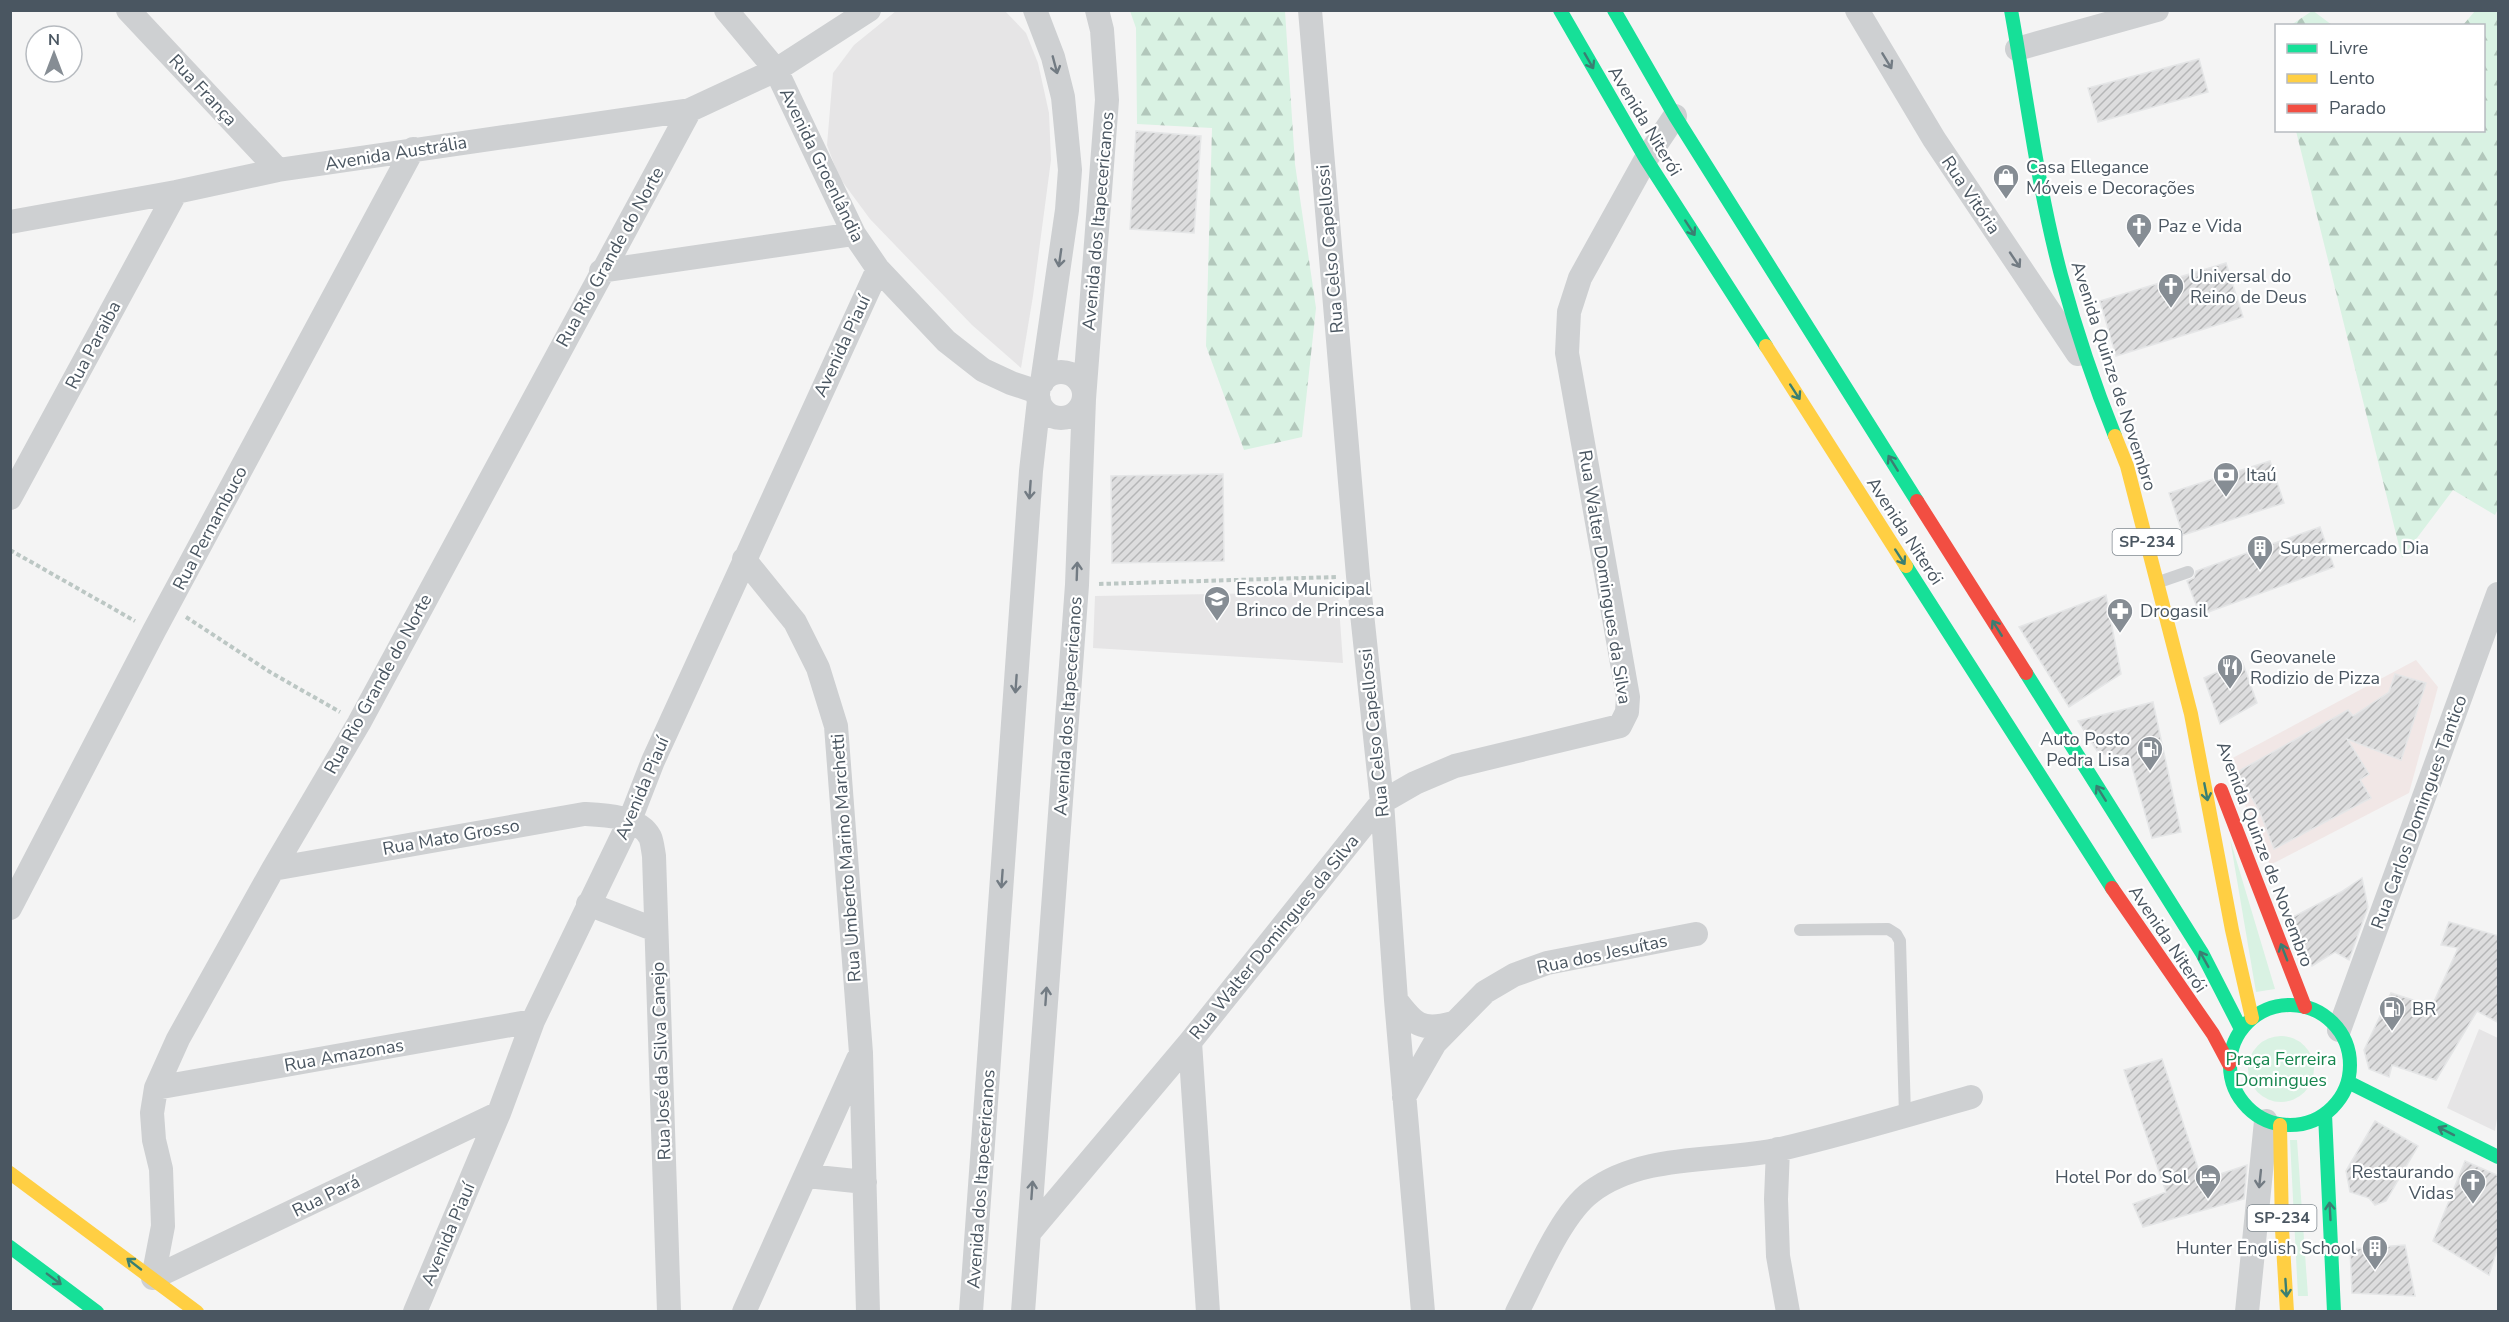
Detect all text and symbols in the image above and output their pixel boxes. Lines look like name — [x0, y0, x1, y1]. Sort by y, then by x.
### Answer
north arrow — [24, 24, 84, 84]
legend — [2275, 24, 2485, 132]
text: N — [48, 29, 60, 51]
text: Livre — [2329, 36, 2368, 60]
street label: Rua França — [164, 49, 242, 131]
one-way arrow — [1584, 52, 1596, 69]
one-way arrow — [1881, 52, 1893, 69]
one-way arrow — [1050, 55, 1061, 74]
street label: Avenida Niterói — [1603, 62, 1687, 180]
text: Lento — [2329, 66, 2375, 90]
street label: Avenida Groenlândia — [774, 84, 870, 246]
text: Parado — [2329, 96, 2386, 120]
street label: Avenida dos Itapecericanos — [1076, 110, 1120, 332]
street label: Avenida Austrália — [323, 130, 469, 176]
street label: Rua Vitória — [1936, 151, 2006, 239]
place label: Casa Ellegance Móveis e Decorações — [2026, 155, 2195, 200]
shop icon: Casa Ellegance Móveis e Decorações — [1991, 162, 2021, 200]
street label: Rua Rio Grande do Norte — [550, 163, 670, 351]
street label: Rua Celso Capellossi — [1311, 164, 1349, 334]
church icon: Paz e Vida — [2124, 211, 2154, 249]
place label: Paz e Vida — [2158, 214, 2242, 238]
one-way arrow — [1684, 219, 1696, 236]
one-way arrow — [1054, 248, 1065, 268]
one-way arrow — [2009, 251, 2021, 268]
street label: Avenida Quinze de Novembro — [2066, 258, 2162, 494]
place label: Universal do Reino de Deus — [2190, 264, 2307, 309]
church icon: Universal do Reino de Deus — [2156, 271, 2186, 309]
street label: Avenida Piauí — [808, 290, 876, 401]
street label: Rua Paraiba — [60, 297, 126, 393]
one-way arrow — [1789, 384, 1801, 400]
street label: Rua Walter Domingues da Silva — [1573, 448, 1637, 706]
one-way arrow — [1887, 455, 1899, 472]
bank icon: Itaú — [2211, 460, 2241, 498]
street label: Rua Pernambuco — [167, 462, 253, 594]
place label: Itaú — [2246, 463, 2277, 487]
street label: Avenida Niterói — [1861, 472, 1949, 590]
one-way arrow — [1024, 479, 1035, 499]
road number: SP-234 — [2112, 529, 2182, 555]
building icon: Supermercado Dia — [2245, 533, 2275, 571]
place label: Supermercado Dia — [2280, 536, 2429, 560]
one-way arrow — [1894, 548, 1906, 565]
one-way arrow — [1072, 562, 1083, 582]
place label: Escola Municipal Brinco de Princesa — [1236, 577, 1384, 622]
school or university icon: Escola Municipal Brinco de Princesa — [1202, 584, 1232, 622]
street label: Rua Rio Grande do Norte — [318, 590, 438, 778]
street label: Avenida dos Itapecericanos — [1048, 596, 1088, 816]
pharmacy icon: Drogasil — [2105, 596, 2135, 634]
place label: Drogasil — [2140, 599, 2209, 623]
one-way arrow — [1991, 620, 2003, 637]
place label: Geovanele Rodizio de Pizza — [2250, 645, 2380, 690]
street label: Rua Celso Capellossi — [1353, 648, 1395, 818]
restaurant icon: Geovanele Rodizio de Pizza — [2215, 652, 2245, 690]
one-way arrow — [1010, 674, 1021, 694]
street label: Rua Carlos Domingues Tantico — [2365, 692, 2473, 932]
place label: Auto Posto Pedra Lisa — [2040, 727, 2130, 772]
street label: Avenida Piauí — [610, 732, 675, 843]
street label: Rua Umberto Marino Marchetti — [825, 733, 867, 983]
fuel station icon: Auto Posto Pedra Lisa — [2135, 734, 2165, 772]
street label: Avenida Quinze de Novembro — [2211, 738, 2319, 970]
one-way arrow — [2201, 782, 2212, 801]
one-way arrow — [2095, 785, 2107, 802]
street label: Rua Mato Grosso — [381, 813, 521, 861]
street label: Rua Walter Domingues da Silva — [1184, 830, 1364, 1044]
one-way arrow — [996, 868, 1007, 888]
street label: Avenida Niterói — [2123, 881, 2213, 997]
street label: Rua dos Jesuítas — [1534, 928, 1670, 980]
one-way arrow — [2277, 943, 2288, 962]
one-way arrow — [2198, 950, 2209, 968]
street label: Rua José da Silva Canejo — [646, 961, 676, 1161]
one-way arrow — [1041, 986, 1052, 1006]
fuel station icon: BR — [2377, 994, 2407, 1032]
place label: BR — [2412, 997, 2436, 1021]
street label: Rua Amazonas — [282, 1033, 406, 1077]
park label: Praça Ferreira Domingues — [2225, 1047, 2337, 1092]
street label: Avenida dos Itapecericanos — [961, 1069, 1001, 1289]
one-way arrow — [2438, 1124, 2456, 1136]
place label: Restaurando Vidas — [2351, 1160, 2454, 1205]
hotel icon: Hotel Por do Sol — [2193, 1162, 2223, 1200]
place label: Hotel Por do Sol — [2055, 1165, 2189, 1189]
church icon: Restaurando Vidas — [2458, 1167, 2488, 1205]
one-way arrow — [2254, 1168, 2265, 1188]
street label: Rua Pará — [288, 1169, 364, 1223]
street label: Avenida Piauí — [416, 1178, 481, 1289]
one-way arrow — [1027, 1181, 1038, 1201]
one-way arrow — [2325, 1202, 2336, 1222]
road number: SP-234 — [2248, 1205, 2316, 1231]
building icon: Hunter English School — [2360, 1233, 2390, 1271]
place label: Hunter English School — [2176, 1236, 2357, 1260]
one-way arrow — [126, 1257, 142, 1270]
one-way arrow — [45, 1273, 61, 1286]
one-way arrow — [2281, 1277, 2292, 1297]

